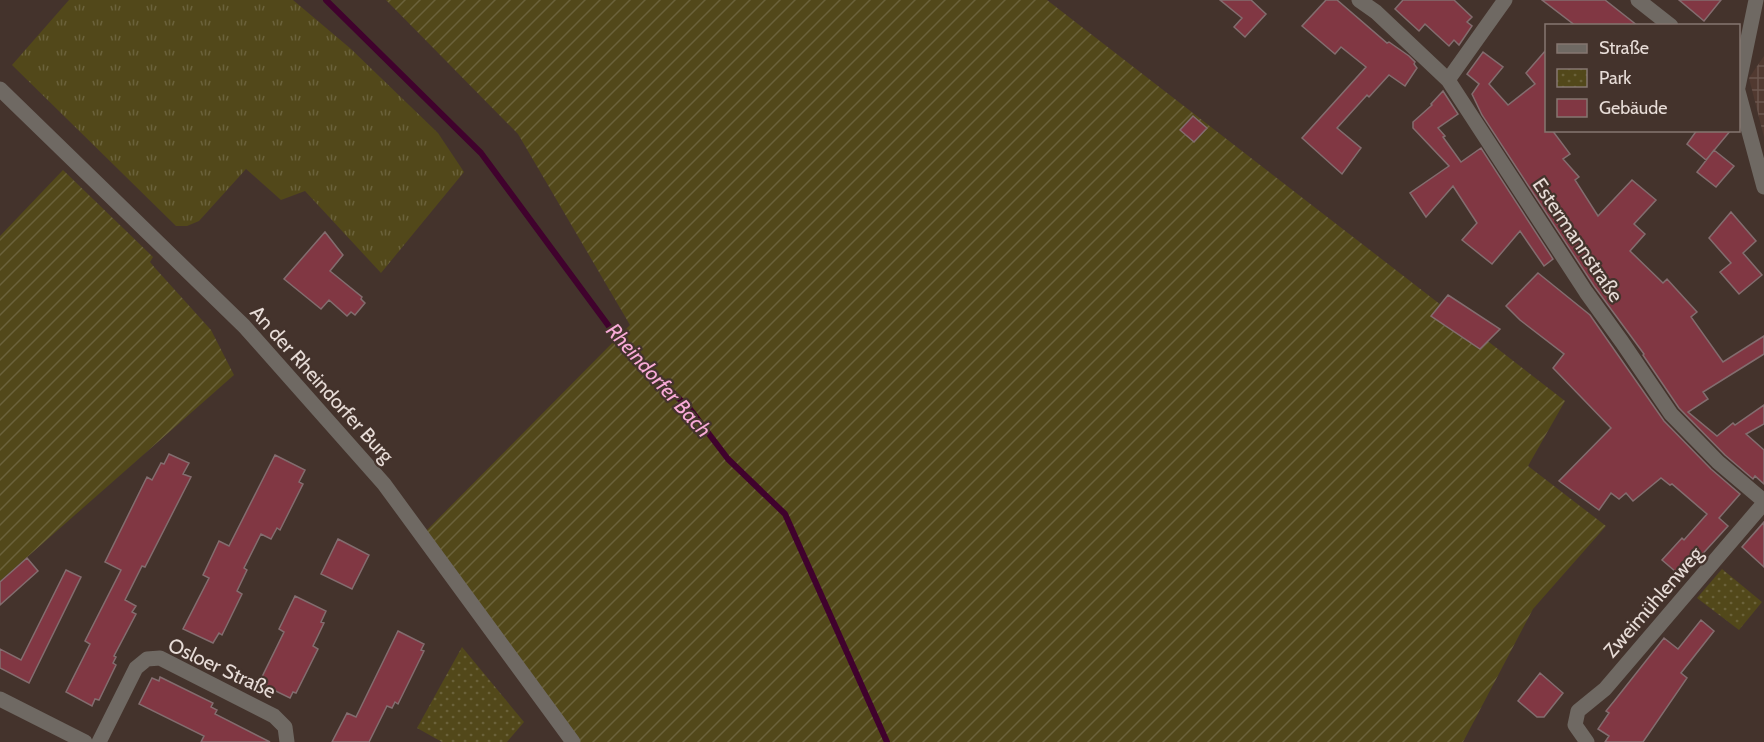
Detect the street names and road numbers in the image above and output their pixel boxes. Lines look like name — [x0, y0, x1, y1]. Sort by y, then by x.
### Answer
street label: Estermannstraße — [1528, 173, 1628, 307]
street label: An der Rheindorfer Burg — [245, 301, 400, 468]
street label: Zweimühlenweg — [1598, 541, 1708, 662]
street label: Osloer Straße — [164, 633, 280, 703]

